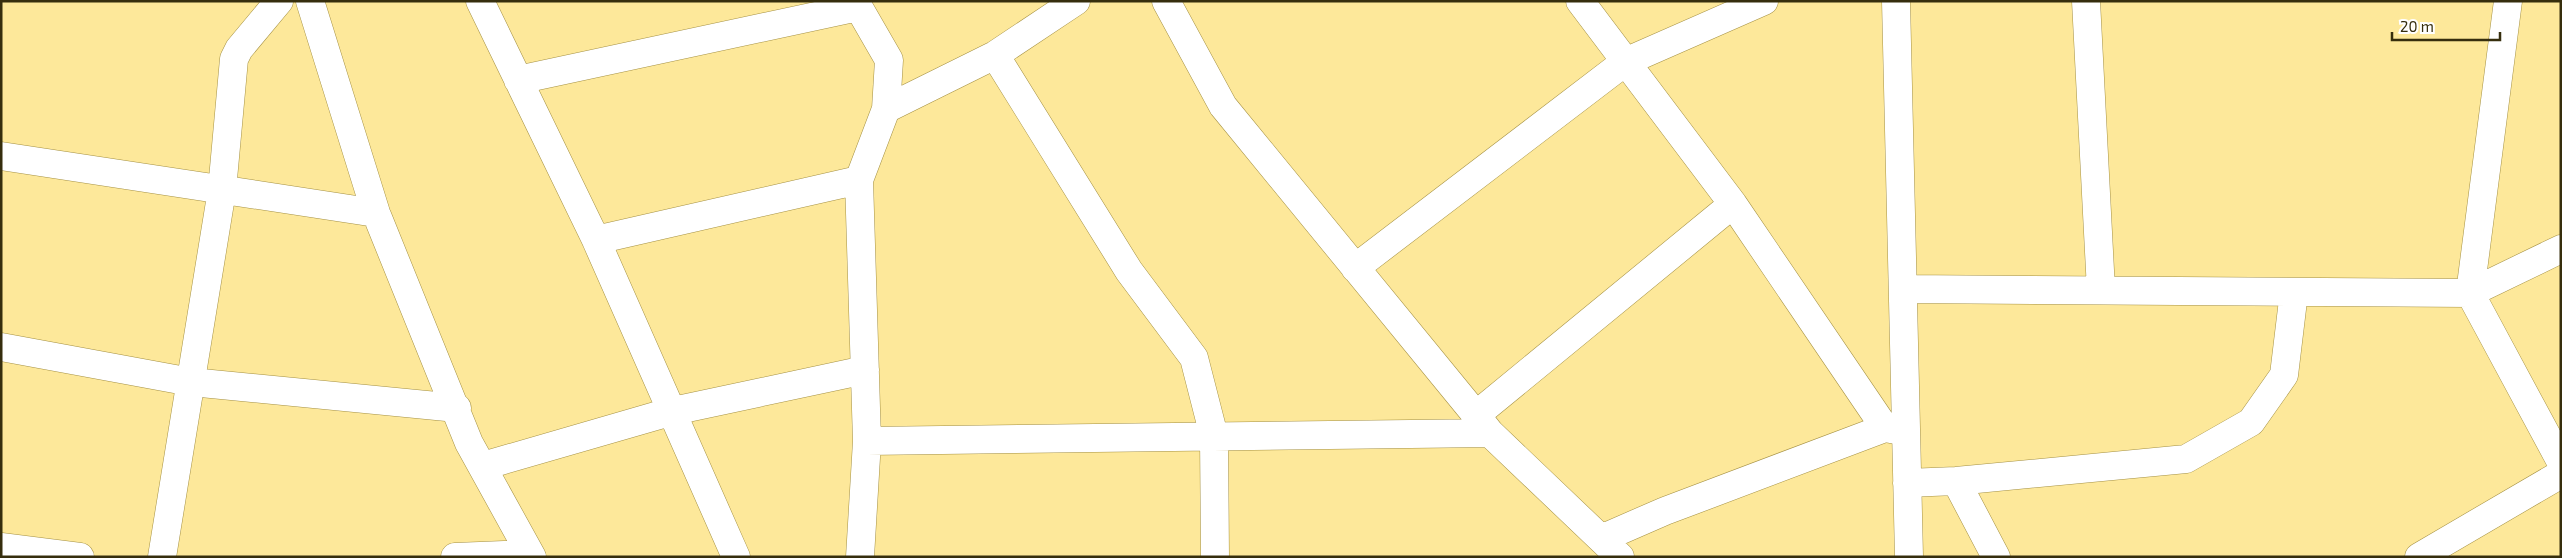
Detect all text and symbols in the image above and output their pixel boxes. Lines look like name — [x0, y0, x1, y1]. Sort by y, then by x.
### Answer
scale bar — [2392, 10, 2500, 42]
text: 20 m — [2400, 17, 2434, 35]

